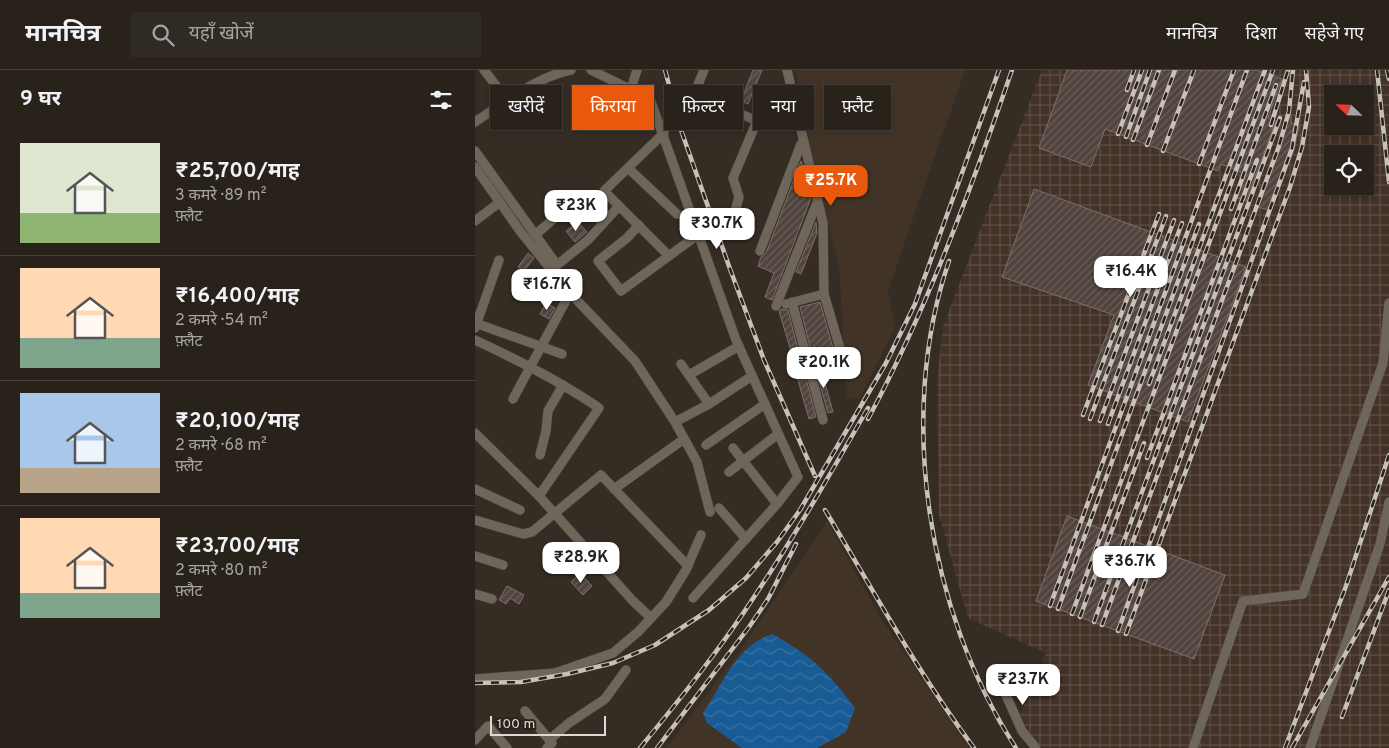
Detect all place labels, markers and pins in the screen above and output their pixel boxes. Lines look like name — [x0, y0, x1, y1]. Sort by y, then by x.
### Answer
pin: ₹25.7K — [790, 164, 872, 207]
pin: ₹23K — [546, 190, 606, 232]
pin: ₹30.7K — [676, 208, 758, 250]
pin: ₹16.4K — [1090, 256, 1172, 298]
pin: ₹16.7K — [506, 268, 588, 311]
pin: ₹20.1K — [783, 346, 865, 389]
pin: ₹28.9K — [540, 542, 622, 584]
pin: ₹36.7K — [1089, 546, 1171, 588]
pin: ₹23.7K — [982, 664, 1064, 706]

